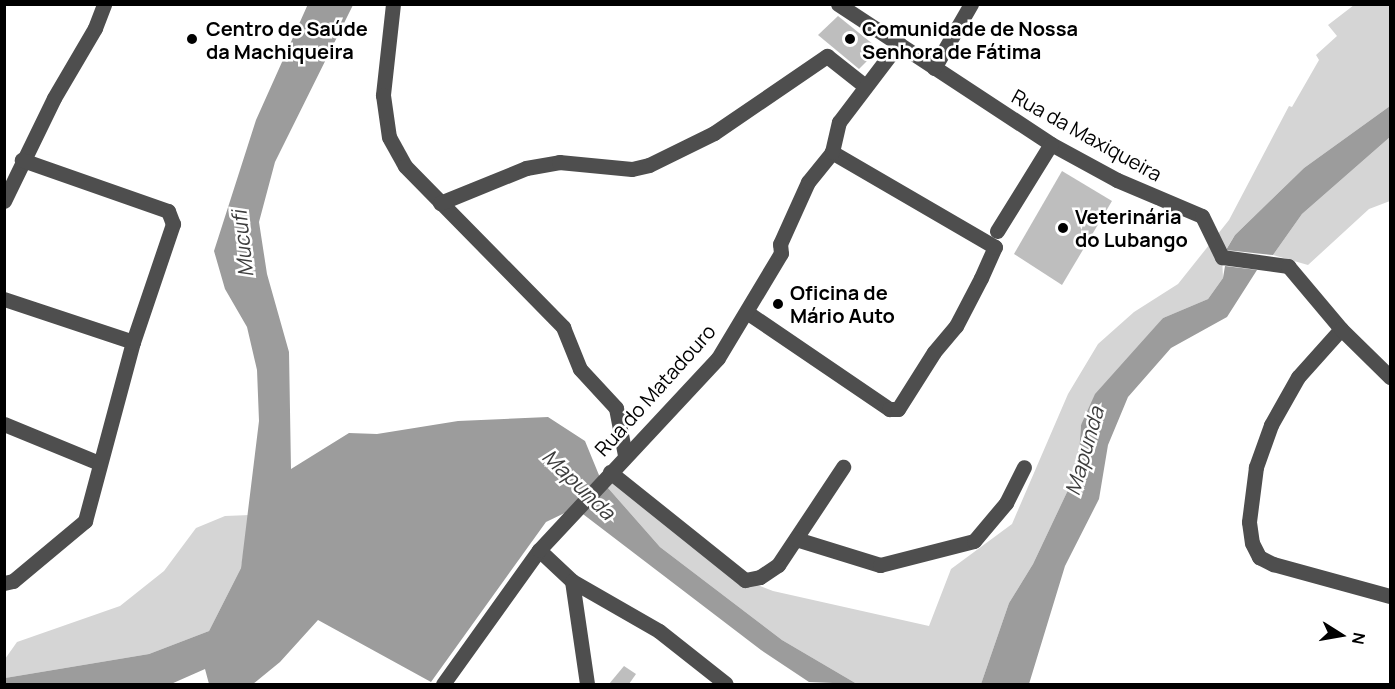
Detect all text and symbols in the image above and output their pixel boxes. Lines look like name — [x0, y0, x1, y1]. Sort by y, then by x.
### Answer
place label: Centro de Saúde da Machiqueira — [206, 16, 368, 63]
place label: Comunidade de Nossa Senhora de Fátima — [862, 16, 1078, 63]
marker: Centro de Saúde da Machiqueira — [183, 30, 201, 48]
marker: Comunidade de Nossa Senhora de Fátima — [843, 32, 857, 46]
street label: Rua da Maxiqueira — [1008, 84, 1166, 186]
place label: Veterinária do Lubango — [1075, 204, 1188, 251]
water label: Mucufi — [226, 209, 258, 279]
marker: Veterinária do Lubango — [1056, 221, 1070, 235]
place label: Oficina de Mário Auto — [790, 280, 895, 327]
marker: Oficina de Mário Auto — [771, 297, 785, 311]
street label: Rua do Matadouro — [590, 319, 720, 461]
water label: Mapunda — [1059, 404, 1109, 498]
water label: Mapunda — [538, 443, 620, 525]
north arrow — [1311, 605, 1371, 665]
text: N — [1347, 631, 1371, 646]

